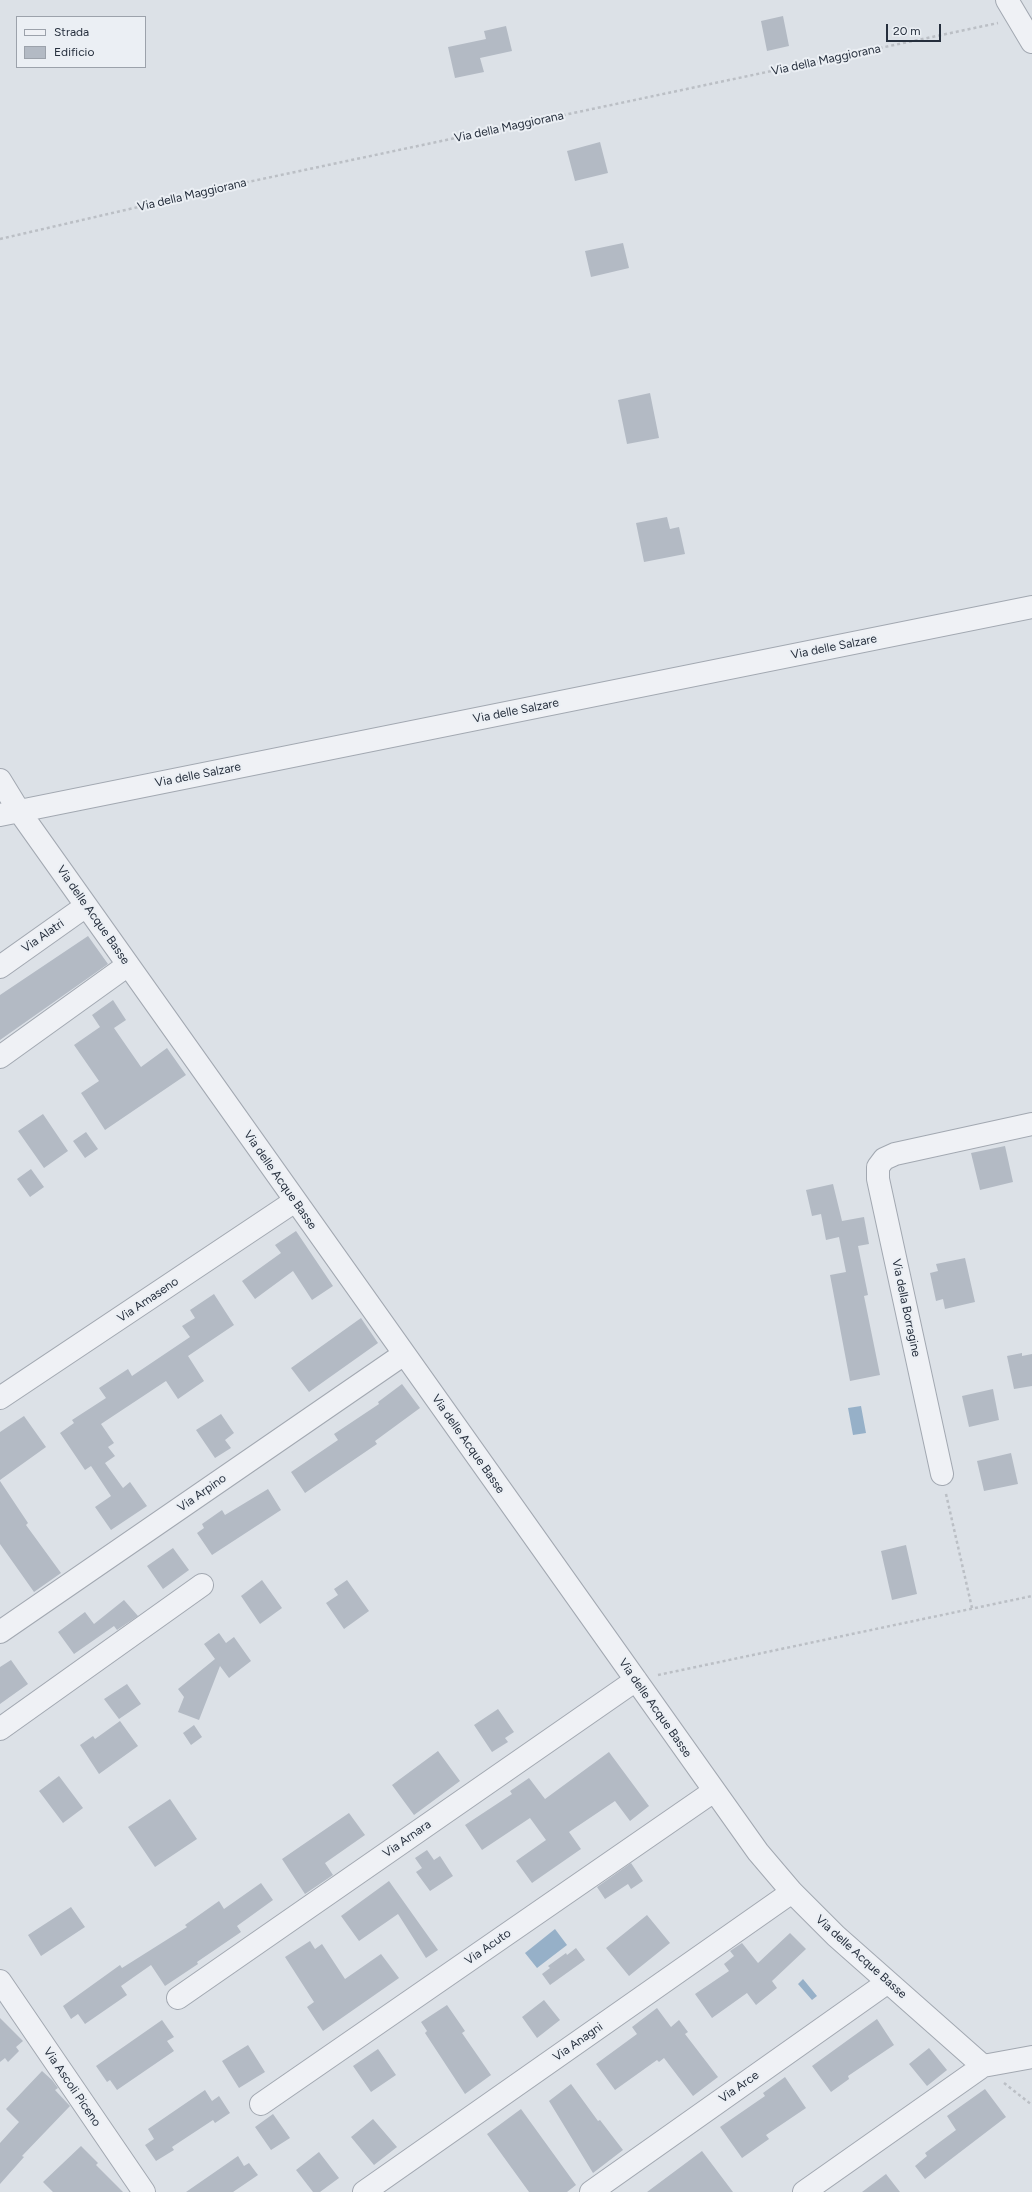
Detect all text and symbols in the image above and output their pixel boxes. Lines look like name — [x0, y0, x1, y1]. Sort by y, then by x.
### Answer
legend — [16, 16, 146, 68]
scale bar — [888, 16, 943, 42]
text: 20 m — [893, 24, 921, 38]
text: Strada — [54, 25, 89, 39]
street label: Via della Maggiorana — [770, 41, 882, 79]
text: Edificio — [54, 45, 94, 59]
street label: Via della Maggiorana — [453, 108, 565, 146]
street label: Via della Maggiorana — [136, 175, 248, 215]
street label: Via delle Salzare — [790, 632, 878, 662]
street label: Via delle Salzare — [472, 696, 560, 726]
street label: Via delle Salzare — [154, 760, 242, 790]
street label: Via delle Acque Basse — [53, 863, 133, 967]
street label: Via Alatri — [19, 916, 67, 956]
street label: Via delle Acque Basse — [240, 1128, 320, 1232]
street label: Via della Borragine — [889, 1258, 923, 1358]
street label: Via Amaseno — [115, 1274, 181, 1326]
street label: Via delle Acque Basse — [428, 1392, 508, 1496]
street label: Via Arpino — [175, 1471, 229, 1515]
street label: Via delle Acque Basse — [615, 1656, 695, 1760]
street label: Via Arnara — [380, 1817, 434, 1861]
street label: Via delle Acque Basse — [813, 1912, 909, 2002]
street label: Via Acuto — [462, 1926, 514, 1968]
street label: Via Anagni — [550, 2020, 606, 2064]
street label: Via Ascoli Piceno — [40, 2045, 104, 2129]
street label: Via Arce — [716, 2068, 762, 2106]

